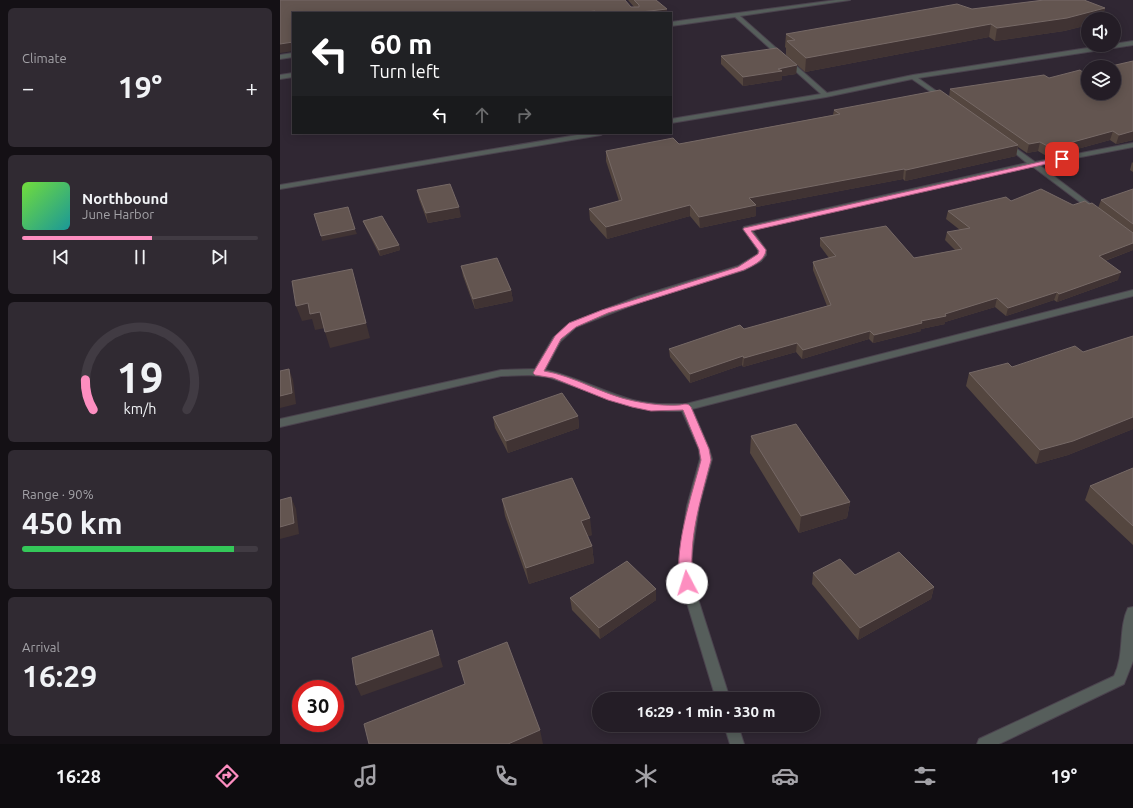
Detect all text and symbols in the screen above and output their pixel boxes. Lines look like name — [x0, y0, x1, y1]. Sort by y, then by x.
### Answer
map controls — [1081, 12, 1121, 100]
button: sound — [1081, 12, 1121, 52]
icon: left — [304, 28, 356, 80]
text: 60 m — [370, 28, 432, 59]
text: Climate — [22, 51, 67, 65]
button: layers — [1081, 60, 1121, 100]
text: Turn left — [370, 61, 440, 81]
text: 19° — [118, 70, 162, 104]
text: − — [22, 75, 34, 100]
text: + — [246, 75, 258, 100]
icon: left — [429, 104, 451, 126]
icon: ahead — [471, 104, 493, 126]
icon: right — [513, 104, 535, 126]
pin — [1045, 142, 1079, 176]
icon: arrive — [1051, 148, 1073, 170]
text: Northbound — [82, 190, 168, 207]
text: June Harbor — [82, 207, 154, 221]
icon: previous — [50, 246, 72, 268]
icon: pause — [129, 246, 151, 268]
icon: next — [208, 246, 230, 268]
text: 19 — [117, 354, 163, 401]
text: km/h — [124, 401, 156, 417]
text: Range · 90% — [22, 487, 94, 501]
text: 450 km — [22, 506, 123, 540]
position arrow — [666, 562, 708, 604]
text: Arrival — [22, 640, 60, 654]
text: 16:29 — [22, 659, 97, 693]
speed limit sign: 30 — [292, 680, 344, 732]
text: 16:29 · 1 min · 330 m — [637, 703, 775, 720]
icon: directions — [213, 762, 241, 790]
icon: music — [352, 762, 380, 790]
icon: phone — [492, 762, 520, 790]
icon: climate — [632, 762, 660, 790]
icon: car — [771, 762, 799, 790]
icon: filters — [911, 762, 939, 790]
text: 16:28 — [56, 766, 101, 786]
text: 19° — [1050, 766, 1077, 786]

